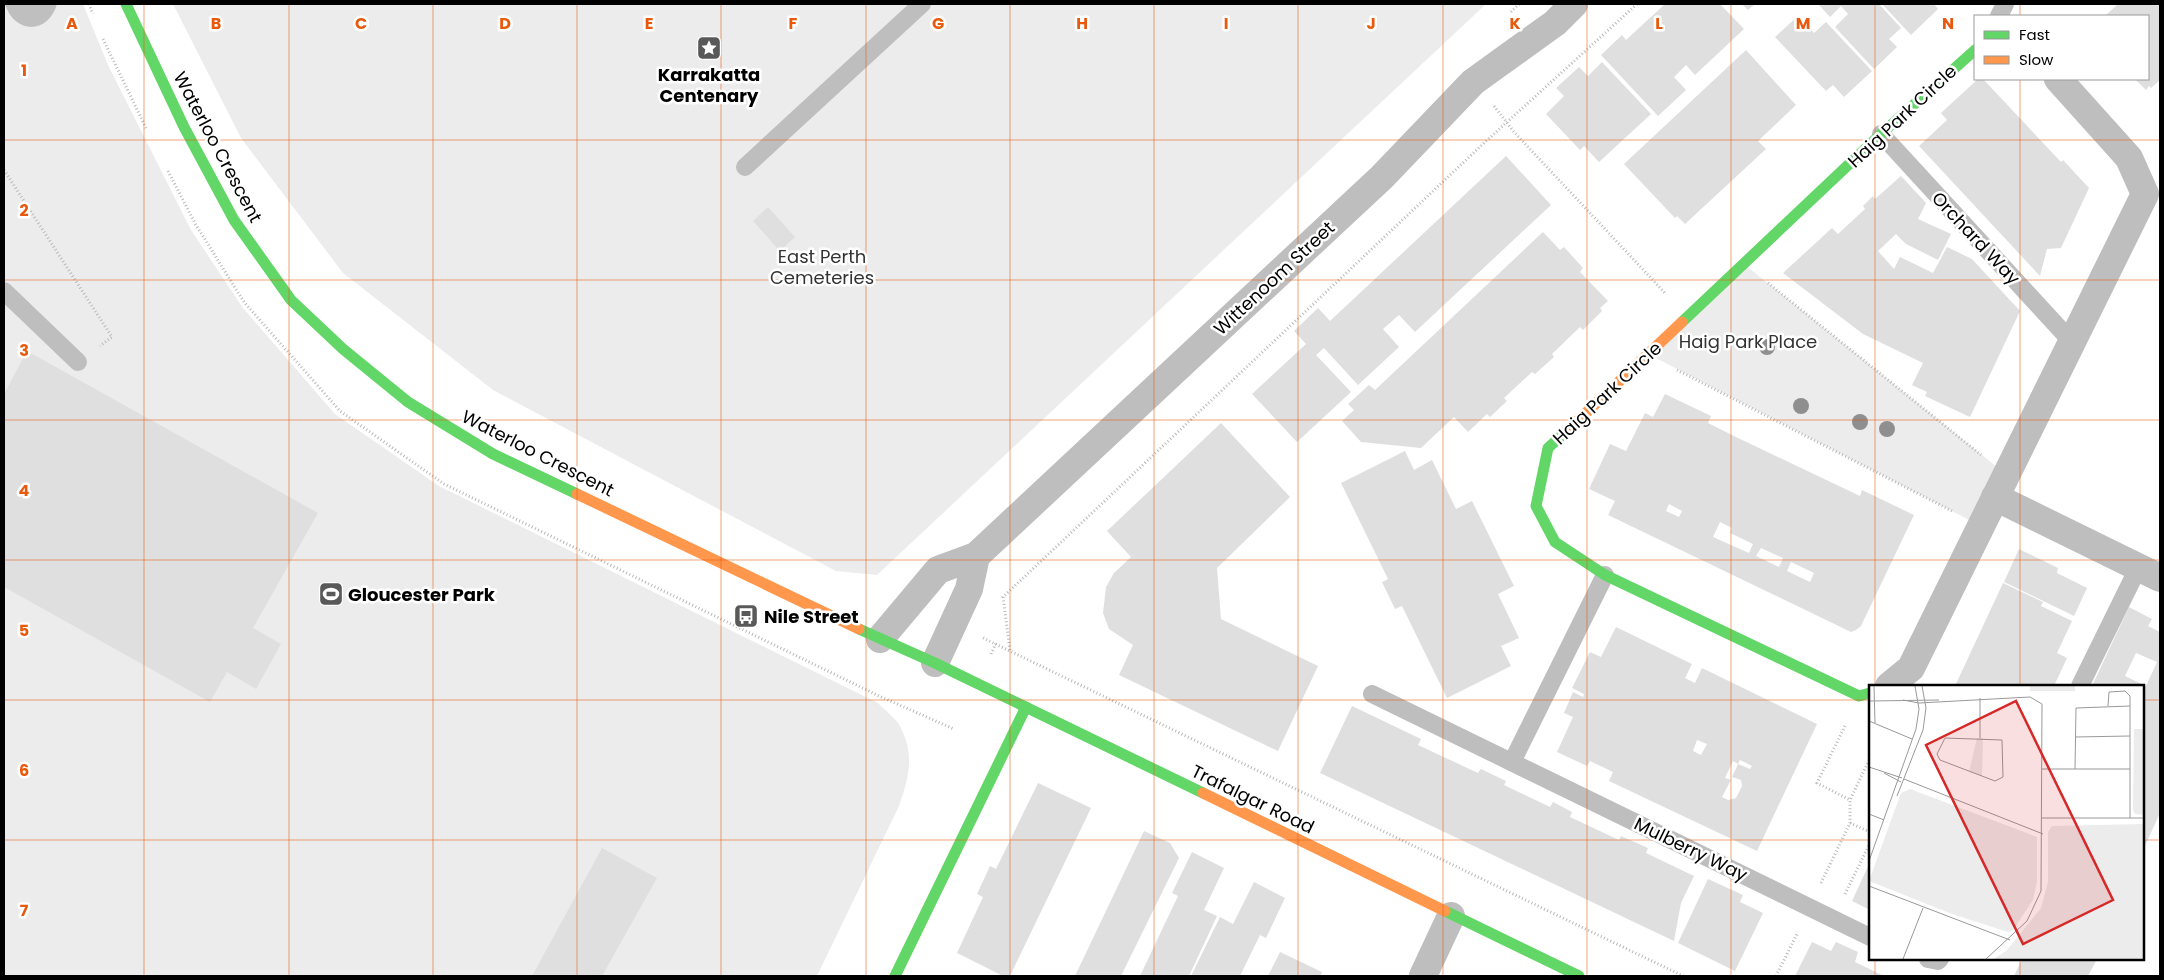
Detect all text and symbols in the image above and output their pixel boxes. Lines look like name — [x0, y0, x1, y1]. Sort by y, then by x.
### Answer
text: A — [66, 12, 78, 35]
text: B — [211, 12, 221, 35]
text: C — [355, 12, 367, 35]
text: D — [499, 12, 511, 35]
text: E — [645, 12, 653, 35]
text: F — [789, 12, 798, 35]
text: G — [932, 12, 944, 35]
text: H — [1076, 12, 1088, 35]
text: I — [1224, 12, 1228, 35]
text: J — [1366, 12, 1376, 35]
text: K — [1509, 12, 1521, 35]
text: L — [1655, 12, 1663, 35]
text: M — [1796, 12, 1810, 35]
text: N — [1942, 12, 1954, 35]
legend — [1974, 15, 2149, 80]
text: Fast — [2019, 24, 2050, 45]
place icon: Karrakatta Centenary — [696, 35, 722, 61]
text: Slow — [2019, 49, 2054, 70]
text: 1 — [21, 59, 27, 82]
street label: Haig Park Circle — [1842, 59, 1962, 173]
place label: Karrakatta Centenary — [658, 62, 760, 108]
street label: Waterloo Crescent — [168, 67, 268, 227]
street label: Orchard Way — [1926, 186, 2026, 290]
text: 2 — [19, 199, 29, 222]
street label: Wittenoom Street — [1208, 215, 1340, 341]
park label: East Perth Cemeteries — [770, 244, 874, 290]
park label: Haig Park Place — [1679, 329, 1817, 354]
street label: Haig Park Circle — [1547, 336, 1667, 450]
text: 3 — [19, 339, 29, 362]
street label: Waterloo Crescent — [458, 404, 618, 502]
text: 4 — [19, 479, 30, 502]
sports icon: Gloucester Park — [318, 581, 344, 607]
place label: Gloucester Park — [348, 582, 496, 607]
bus stop icon: Nile Street — [733, 603, 759, 629]
place label: Nile Street — [764, 604, 859, 629]
text: 5 — [19, 619, 29, 642]
inset map — [1869, 685, 2144, 960]
street label: Trafalgar Road — [1187, 758, 1319, 840]
text: 6 — [19, 759, 29, 782]
street label: Mulberry Way — [1630, 811, 1752, 887]
text: 7 — [20, 899, 29, 922]

